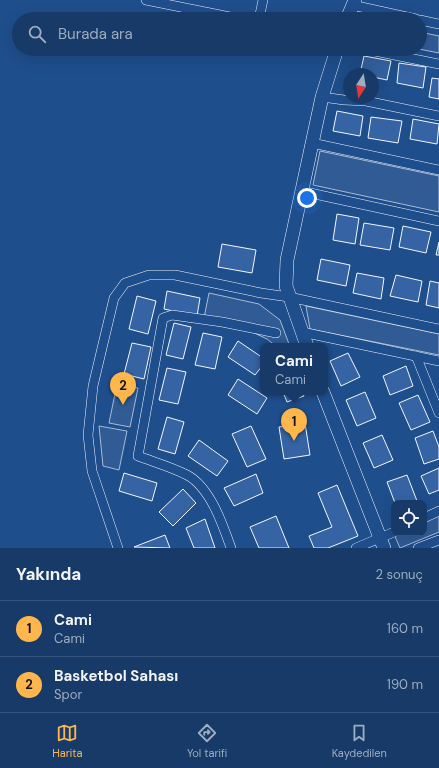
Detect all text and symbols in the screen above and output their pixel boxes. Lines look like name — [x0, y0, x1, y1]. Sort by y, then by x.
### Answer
search box — [12, 12, 427, 56]
icon: search — [26, 23, 48, 45]
text: Burada ara — [58, 24, 133, 44]
north arrow — [343, 68, 379, 104]
your location — [297, 188, 317, 208]
popup — [260, 343, 328, 395]
text: Cami — [275, 351, 313, 371]
text: Cami — [275, 371, 306, 388]
pin: 2 — [110, 372, 136, 405]
pin: 1 — [281, 408, 307, 441]
map controls — [391, 500, 427, 536]
button: locate — [391, 500, 427, 536]
text: Yakında — [16, 563, 81, 585]
text: 2 sonuç — [375, 566, 423, 583]
text: Cami — [54, 610, 92, 630]
text: 1 — [27, 620, 31, 637]
text: 160 m — [387, 620, 423, 637]
text: Cami — [54, 630, 85, 647]
text: Basketbol Sahası — [54, 666, 178, 686]
text: 2 — [25, 676, 33, 693]
text: 190 m — [387, 676, 423, 693]
text: Spor — [54, 686, 82, 703]
tab: Harita — [52, 722, 83, 760]
tab: Yol tarifi — [187, 722, 227, 760]
tab: Kaydedilen — [332, 722, 387, 760]

